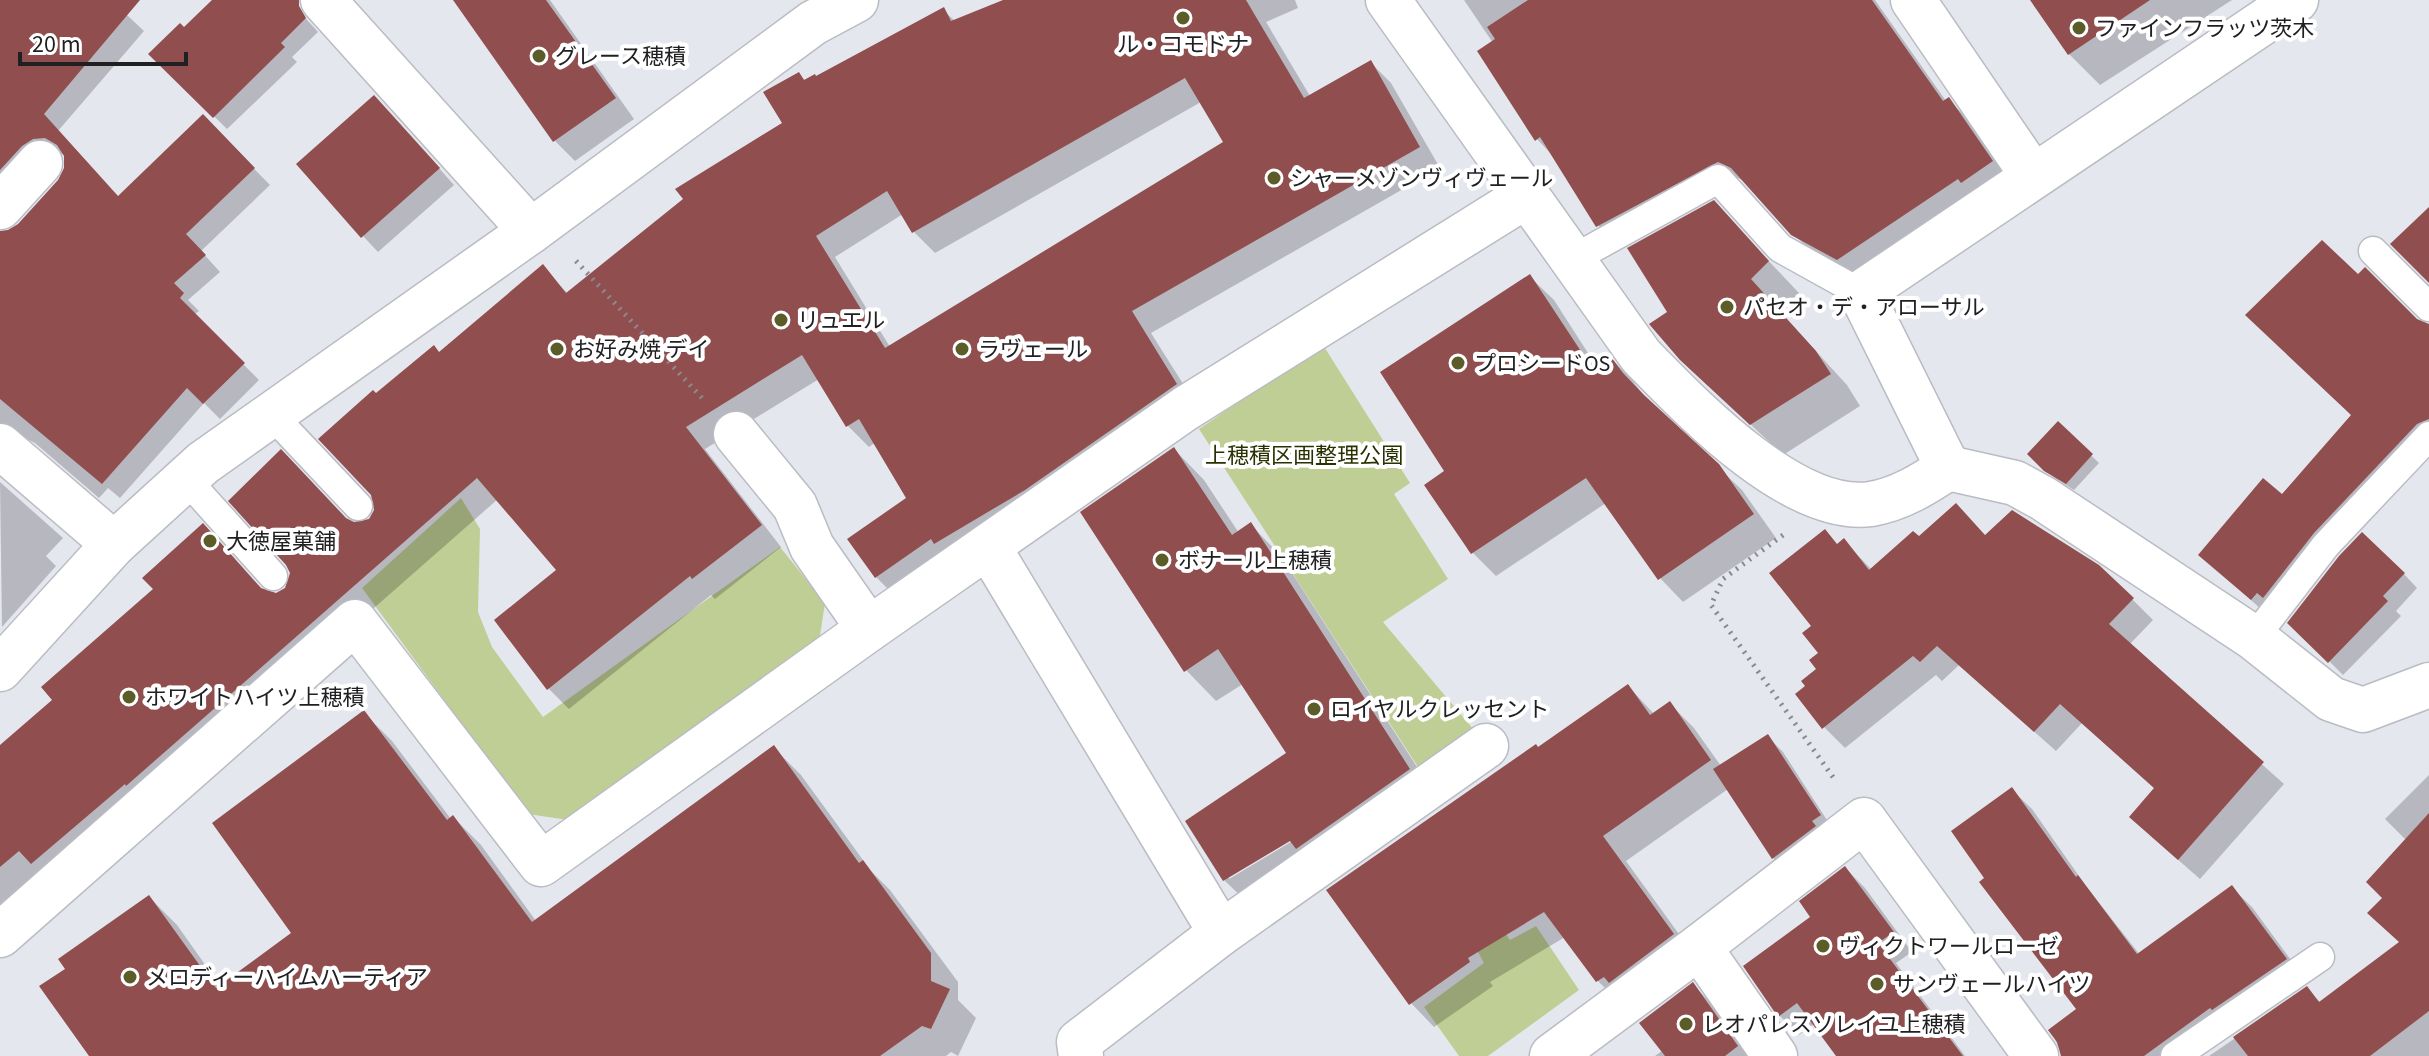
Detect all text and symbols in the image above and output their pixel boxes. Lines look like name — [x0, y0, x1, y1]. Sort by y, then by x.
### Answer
marker: ル・コモドナ — [1174, 9, 1192, 27]
place label: ファインフラッツ茨木 — [2095, 13, 2314, 45]
scale bar — [20, 16, 186, 66]
marker: ファインフラッツ茨木 — [2070, 19, 2088, 37]
text: 20 m — [32, 27, 81, 62]
place label: ル・コモドナ — [1117, 29, 1249, 61]
place label: グレース穂積 — [555, 41, 686, 73]
marker: グレース穂積 — [530, 47, 548, 65]
place label: シャーメゾンヴィヴェール — [1290, 163, 1553, 195]
marker: シャーメゾンヴィヴェール — [1265, 169, 1283, 187]
place label: パセオ・デ・アローサル — [1743, 292, 1985, 324]
marker: パセオ・デ・アローサル — [1718, 298, 1736, 316]
place label: リュエル — [797, 305, 885, 337]
marker: リュエル — [772, 311, 790, 329]
place label: お好み焼 デイ — [573, 334, 709, 366]
place label: ラヴェール — [978, 334, 1088, 366]
marker: お好み焼 デイ — [548, 340, 566, 358]
marker: ラヴェール — [953, 340, 971, 358]
place label: プロシードOS — [1474, 348, 1610, 380]
marker: プロシードOS — [1449, 354, 1467, 372]
park label: 上穂積区画整理公園 — [1205, 440, 1403, 472]
place label: 大徳屋菓舗 — [226, 526, 336, 558]
marker: 大徳屋菓舗 — [201, 532, 219, 550]
place label: ボナール上穂積 — [1178, 545, 1332, 577]
marker: ボナール上穂積 — [1153, 551, 1171, 569]
place label: ホワイトハイツ上穂積 — [145, 682, 365, 714]
marker: ホワイトハイツ上穂積 — [120, 688, 138, 706]
place label: ロイヤルクレッセント — [1330, 694, 1549, 726]
marker: ロイヤルクレッセント — [1305, 700, 1323, 718]
place label: ヴィクトワールローゼ — [1839, 931, 2059, 963]
marker: ヴィクトワールローゼ — [1814, 937, 1832, 955]
place label: メロディーハイムハーティア — [146, 962, 428, 994]
marker: メロディーハイムハーティア — [121, 968, 139, 986]
place label: サンヴェールハイツ — [1893, 969, 2091, 1001]
marker: サンヴェールハイツ — [1868, 975, 1886, 993]
place label: レオパレスソレイユ上穂積 — [1702, 1009, 1966, 1041]
marker: レオパレスソレイユ上穂積 — [1677, 1015, 1695, 1033]

